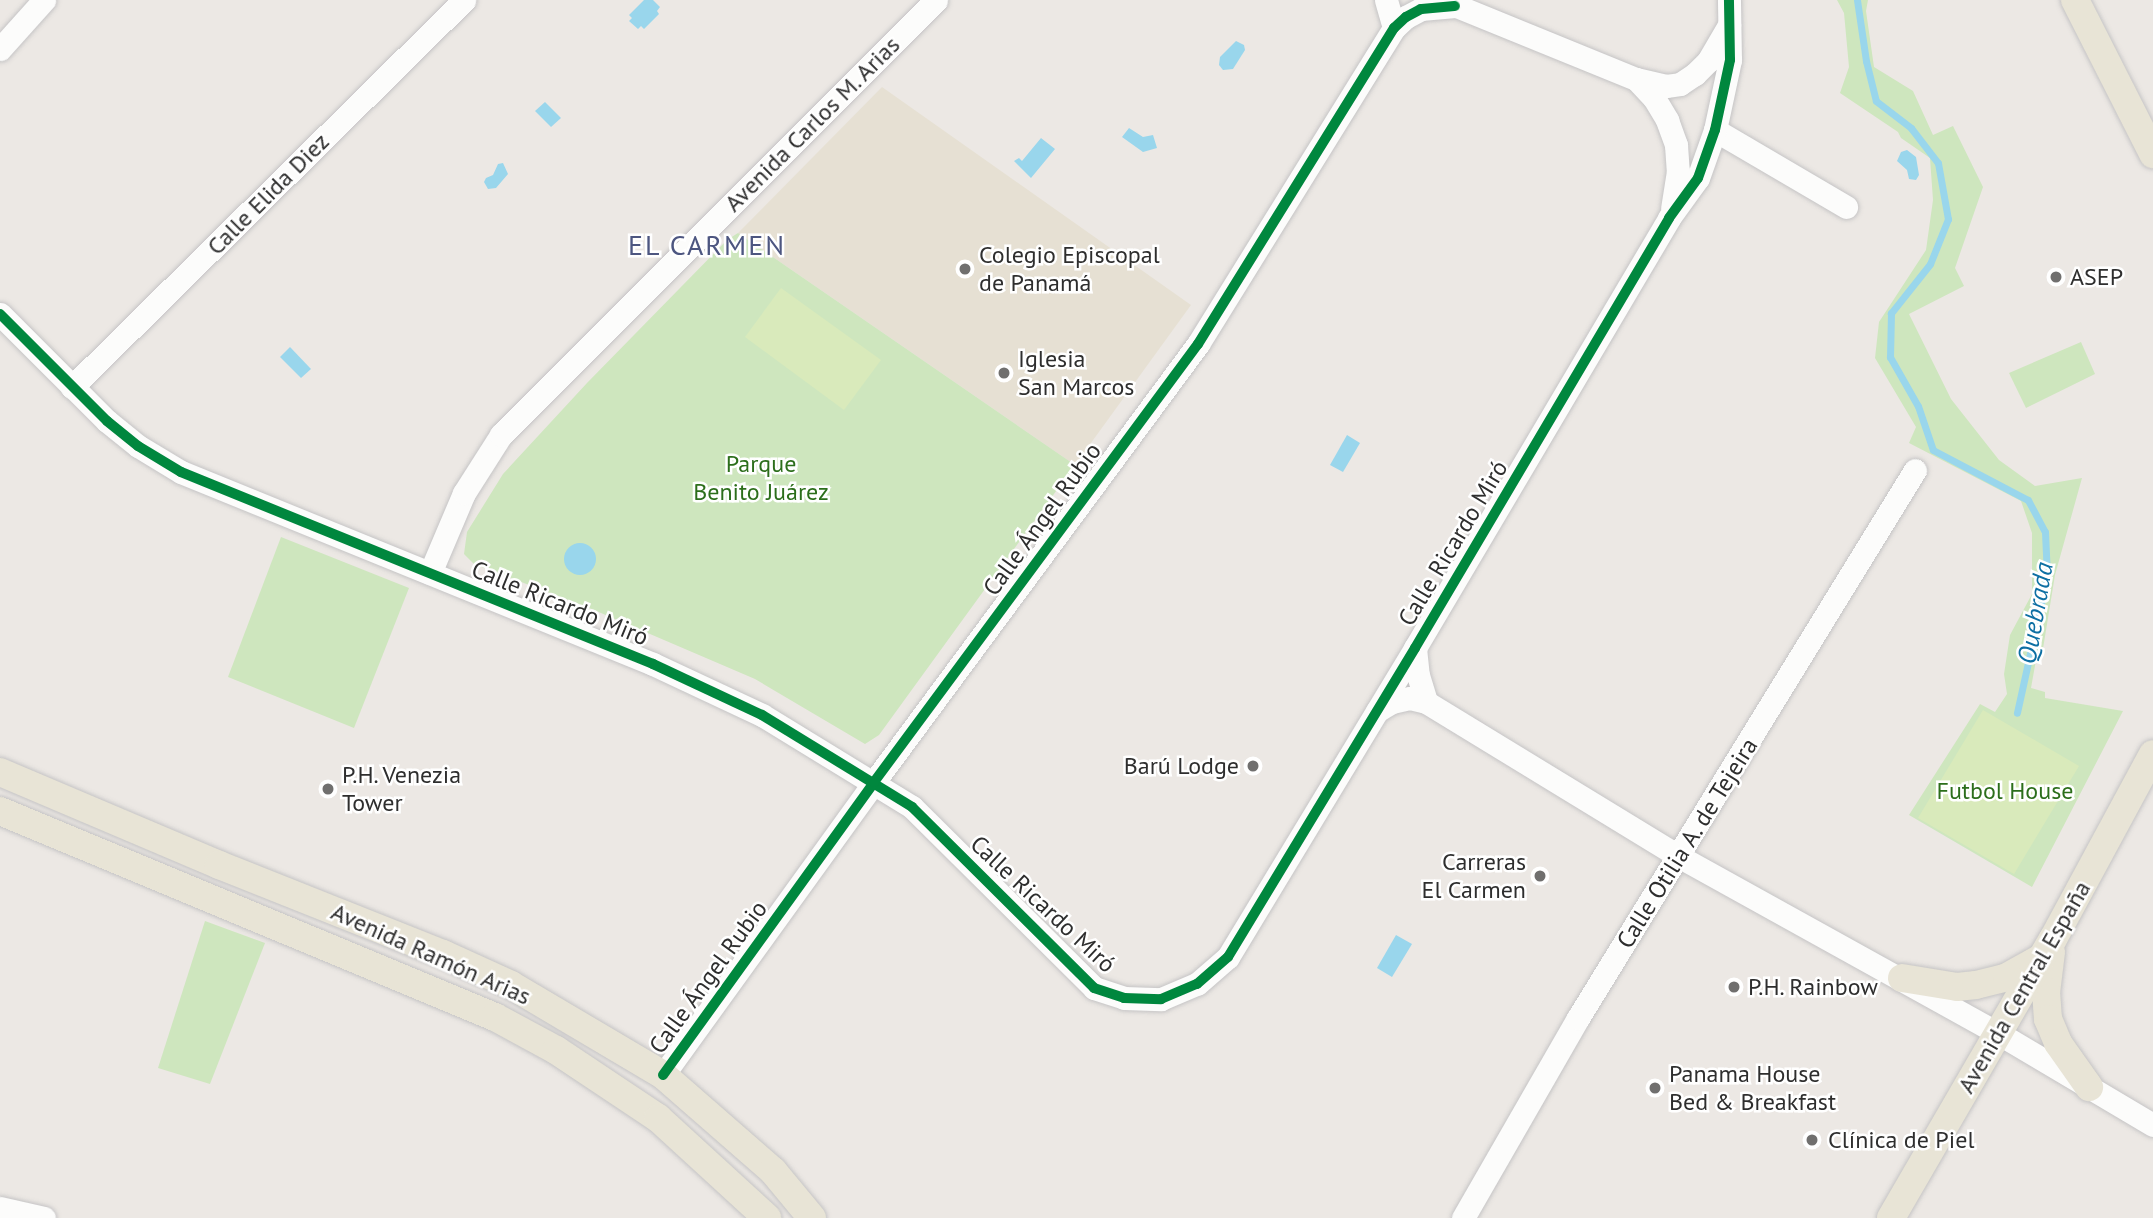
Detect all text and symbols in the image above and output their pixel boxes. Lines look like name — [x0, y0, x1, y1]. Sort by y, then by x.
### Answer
street label: Avenida Carlos M. Arias — [718, 30, 906, 218]
street label: Calle Elida Diez — [201, 127, 335, 261]
district label: EL CARMEN — [629, 228, 785, 262]
place label: Colegio Episcopal de Panamá — [979, 241, 1160, 297]
marker: Colegio Episcopal de Panamá — [957, 261, 973, 277]
place label: ASEP — [2070, 263, 2123, 291]
marker: ASEP — [2048, 269, 2064, 285]
place label: Iglesia San Marcos — [1018, 345, 1134, 401]
marker: Iglesia San Marcos — [996, 365, 1012, 381]
street label: Calle Ángel Rubio — [977, 437, 1107, 601]
park label: Parque Benito Juárez — [693, 450, 829, 506]
street label: Calle Ricardo Miró — [1392, 455, 1514, 631]
street label: Calle Ricardo Miró — [467, 554, 653, 652]
water label: Quebrada — [2011, 560, 2059, 666]
street label: Calle Otilia A. de Tejeira — [1610, 731, 1764, 955]
place label: Barú Lodge — [1124, 752, 1239, 780]
marker: Barú Lodge — [1245, 758, 1261, 774]
place label: P.H. Venezia Tower — [342, 761, 464, 817]
park label: Futbol House — [1937, 777, 2073, 805]
marker: P.H. Venezia Tower — [320, 781, 336, 797]
street label: Calle Ricardo Miró — [964, 829, 1122, 979]
place label: Carreras El Carmen — [1422, 848, 1526, 904]
marker: Carreras El Carmen — [1532, 868, 1548, 884]
street label: Avenida Central España — [1951, 876, 2097, 1098]
street label: Calle Ángel Rubio — [643, 895, 773, 1059]
street label: Avenida Ramón Arias — [327, 897, 535, 1011]
place label: P.H. Rainbow — [1748, 973, 1880, 1001]
marker: P.H. Rainbow — [1726, 979, 1742, 995]
place label: Panama House Bed & Breakfast — [1669, 1060, 1836, 1116]
marker: Panama House Bed & Breakfast — [1647, 1080, 1663, 1096]
place label: Clínica de Piel — [1828, 1126, 1974, 1154]
marker: Clínica de Piel — [1802, 1130, 1822, 1150]

